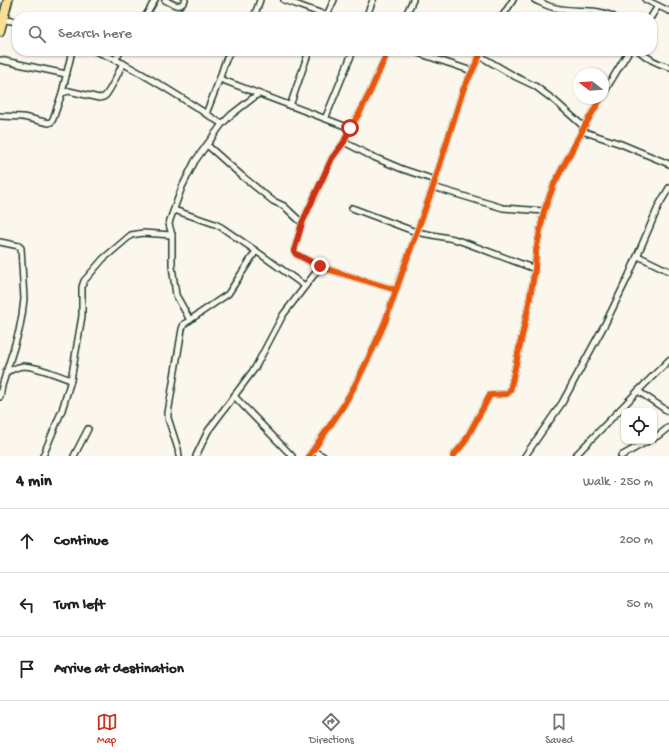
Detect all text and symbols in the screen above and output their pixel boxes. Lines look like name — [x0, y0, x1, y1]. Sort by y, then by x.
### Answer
search box — [12, 12, 657, 56]
icon: search — [26, 23, 48, 45]
text: Search here — [58, 25, 132, 43]
north arrow — [573, 68, 609, 104]
route start — [341, 119, 359, 137]
route end — [311, 257, 329, 275]
map controls — [621, 408, 657, 444]
button: locate — [621, 408, 657, 444]
text: 4 min — [16, 472, 52, 492]
text: Walk · 250 m — [583, 475, 653, 490]
icon: ahead — [16, 530, 38, 552]
text: Continue — [54, 532, 108, 550]
text: 200 m — [620, 533, 653, 548]
icon: left — [16, 594, 38, 616]
text: Turn left — [54, 596, 105, 614]
text: 50 m — [626, 597, 653, 612]
icon: arrive — [16, 658, 38, 680]
text: Arrive at destination — [54, 660, 184, 678]
tab: Map — [96, 711, 118, 747]
tab: Directions — [309, 711, 354, 747]
tab: Saved — [545, 711, 573, 747]

